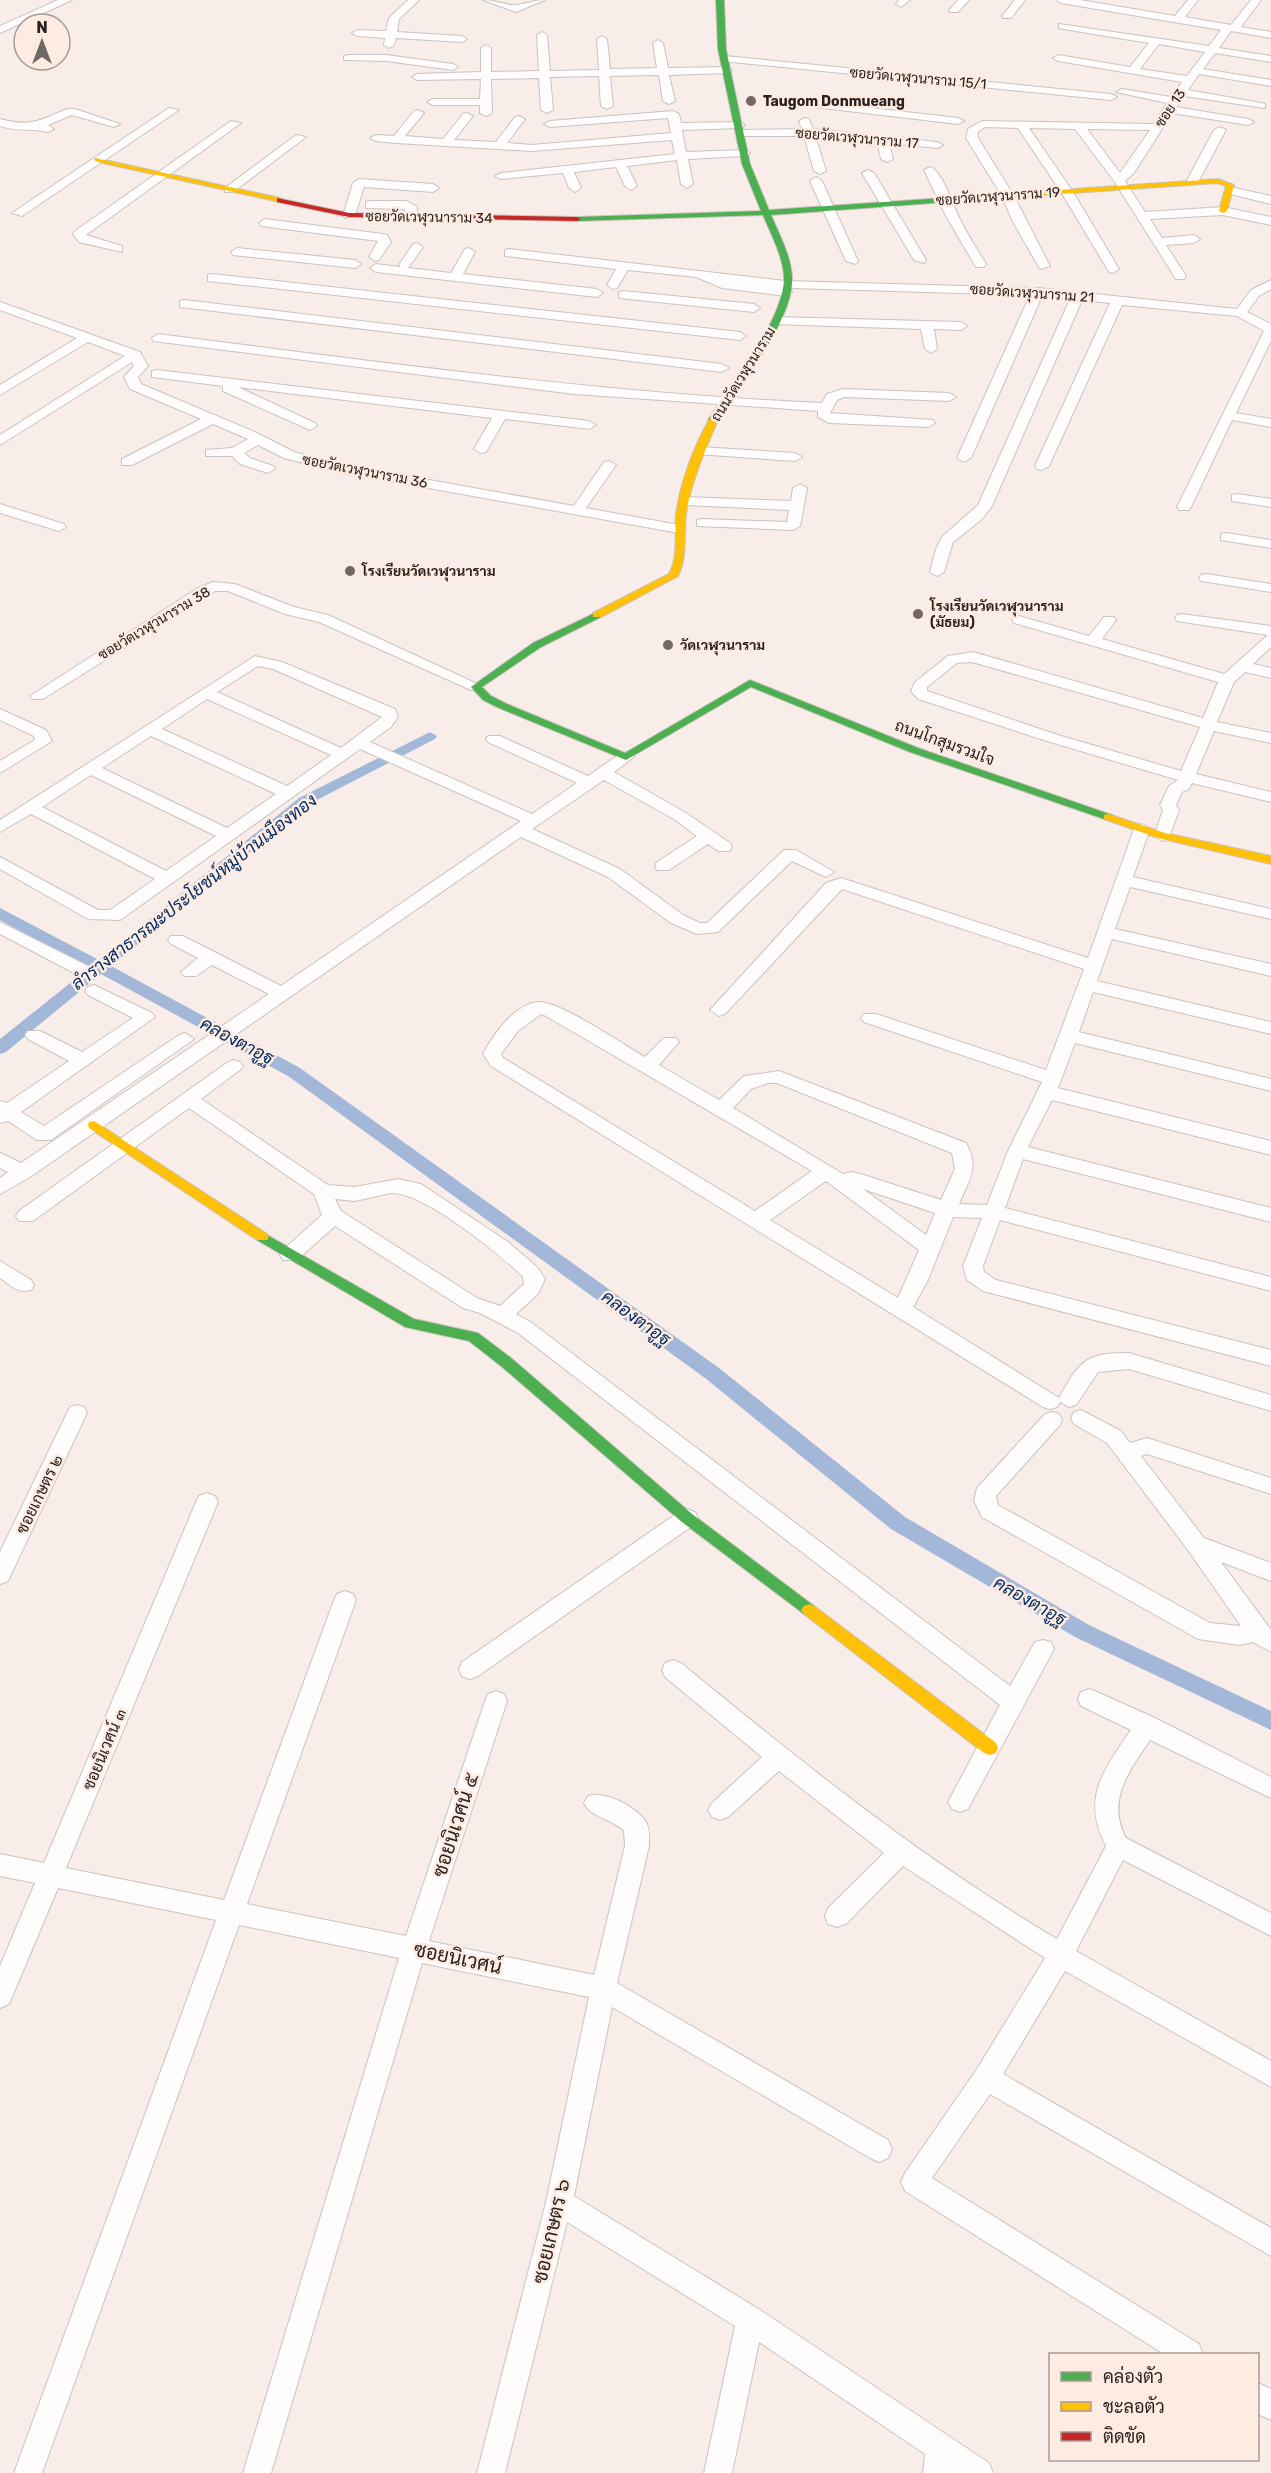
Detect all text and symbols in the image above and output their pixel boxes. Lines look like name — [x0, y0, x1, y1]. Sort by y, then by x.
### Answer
north arrow — [12, 12, 72, 72]
text: N — [36, 18, 48, 37]
street label: ซอยวัดเวฬุวนาราม 15/1 — [849, 64, 987, 94]
street label: ซอย 13 — [1151, 86, 1189, 131]
place label: Taugom Donmueang — [763, 93, 905, 110]
marker: Taugom Donmueang — [744, 94, 758, 108]
street label: ซอยวัดเวฬุวนาราม 17 — [795, 125, 919, 153]
street label: ซอยวัดเวฬุวนาราม 19 — [935, 184, 1061, 210]
street label: ซอยวัดเวฬุวนาราม 34 — [365, 208, 493, 228]
street label: ซอยวัดเวฬุวนาราม 21 — [969, 281, 1095, 307]
street label: ถนนวัดเวฬุวนาราม — [708, 324, 780, 425]
street label: ซอยวัดเวฬุวนาราม 36 — [301, 451, 429, 493]
place label: โรงเรียนวัดเวฬุวนาราม — [361, 562, 495, 582]
marker: โรงเรียนวัดเวฬุวนาราม — [343, 564, 357, 578]
street label: ซอยวัดเวฬุวนาราม 38 — [95, 583, 214, 664]
place label: โรงเรียนวัดเวฬุวนาราม (มัธยม) — [929, 597, 1063, 631]
marker: โรงเรียนวัดเวฬุวนาราม (มัธยม) — [911, 607, 925, 621]
place label: วัดเวฬุวนาราม — [680, 637, 765, 656]
marker: วัดเวฬุวนาราม — [661, 638, 675, 652]
street label: ถนนโกสุมรวมใจ — [892, 714, 998, 771]
water label: ลำรางสาธารณะประโยชน์หมู่บ้านเมืองทอง — [66, 788, 322, 996]
water label: คลองตาอูฐ — [196, 1013, 278, 1071]
water label: คลองตาอูฐ — [596, 1286, 675, 1352]
street label: ซอยเกษตร ๒ — [12, 1451, 67, 1537]
water label: คลองตาอูฐ — [989, 1571, 1070, 1632]
street label: ซอยนิเวศน์ ๓ — [76, 1704, 130, 1793]
street label: ซอยนิเวศน์ ๕ — [425, 1769, 483, 1880]
street label: ซอยนิเวศน์ — [412, 1935, 505, 1979]
street label: ซอยเกษตร ๖ — [527, 2176, 575, 2286]
legend — [1049, 2353, 1259, 2461]
text: คล่องตัว — [1103, 2365, 1163, 2388]
text: ชะลอตัว — [1103, 2396, 1165, 2418]
text: ติดขัด — [1103, 2426, 1146, 2448]

